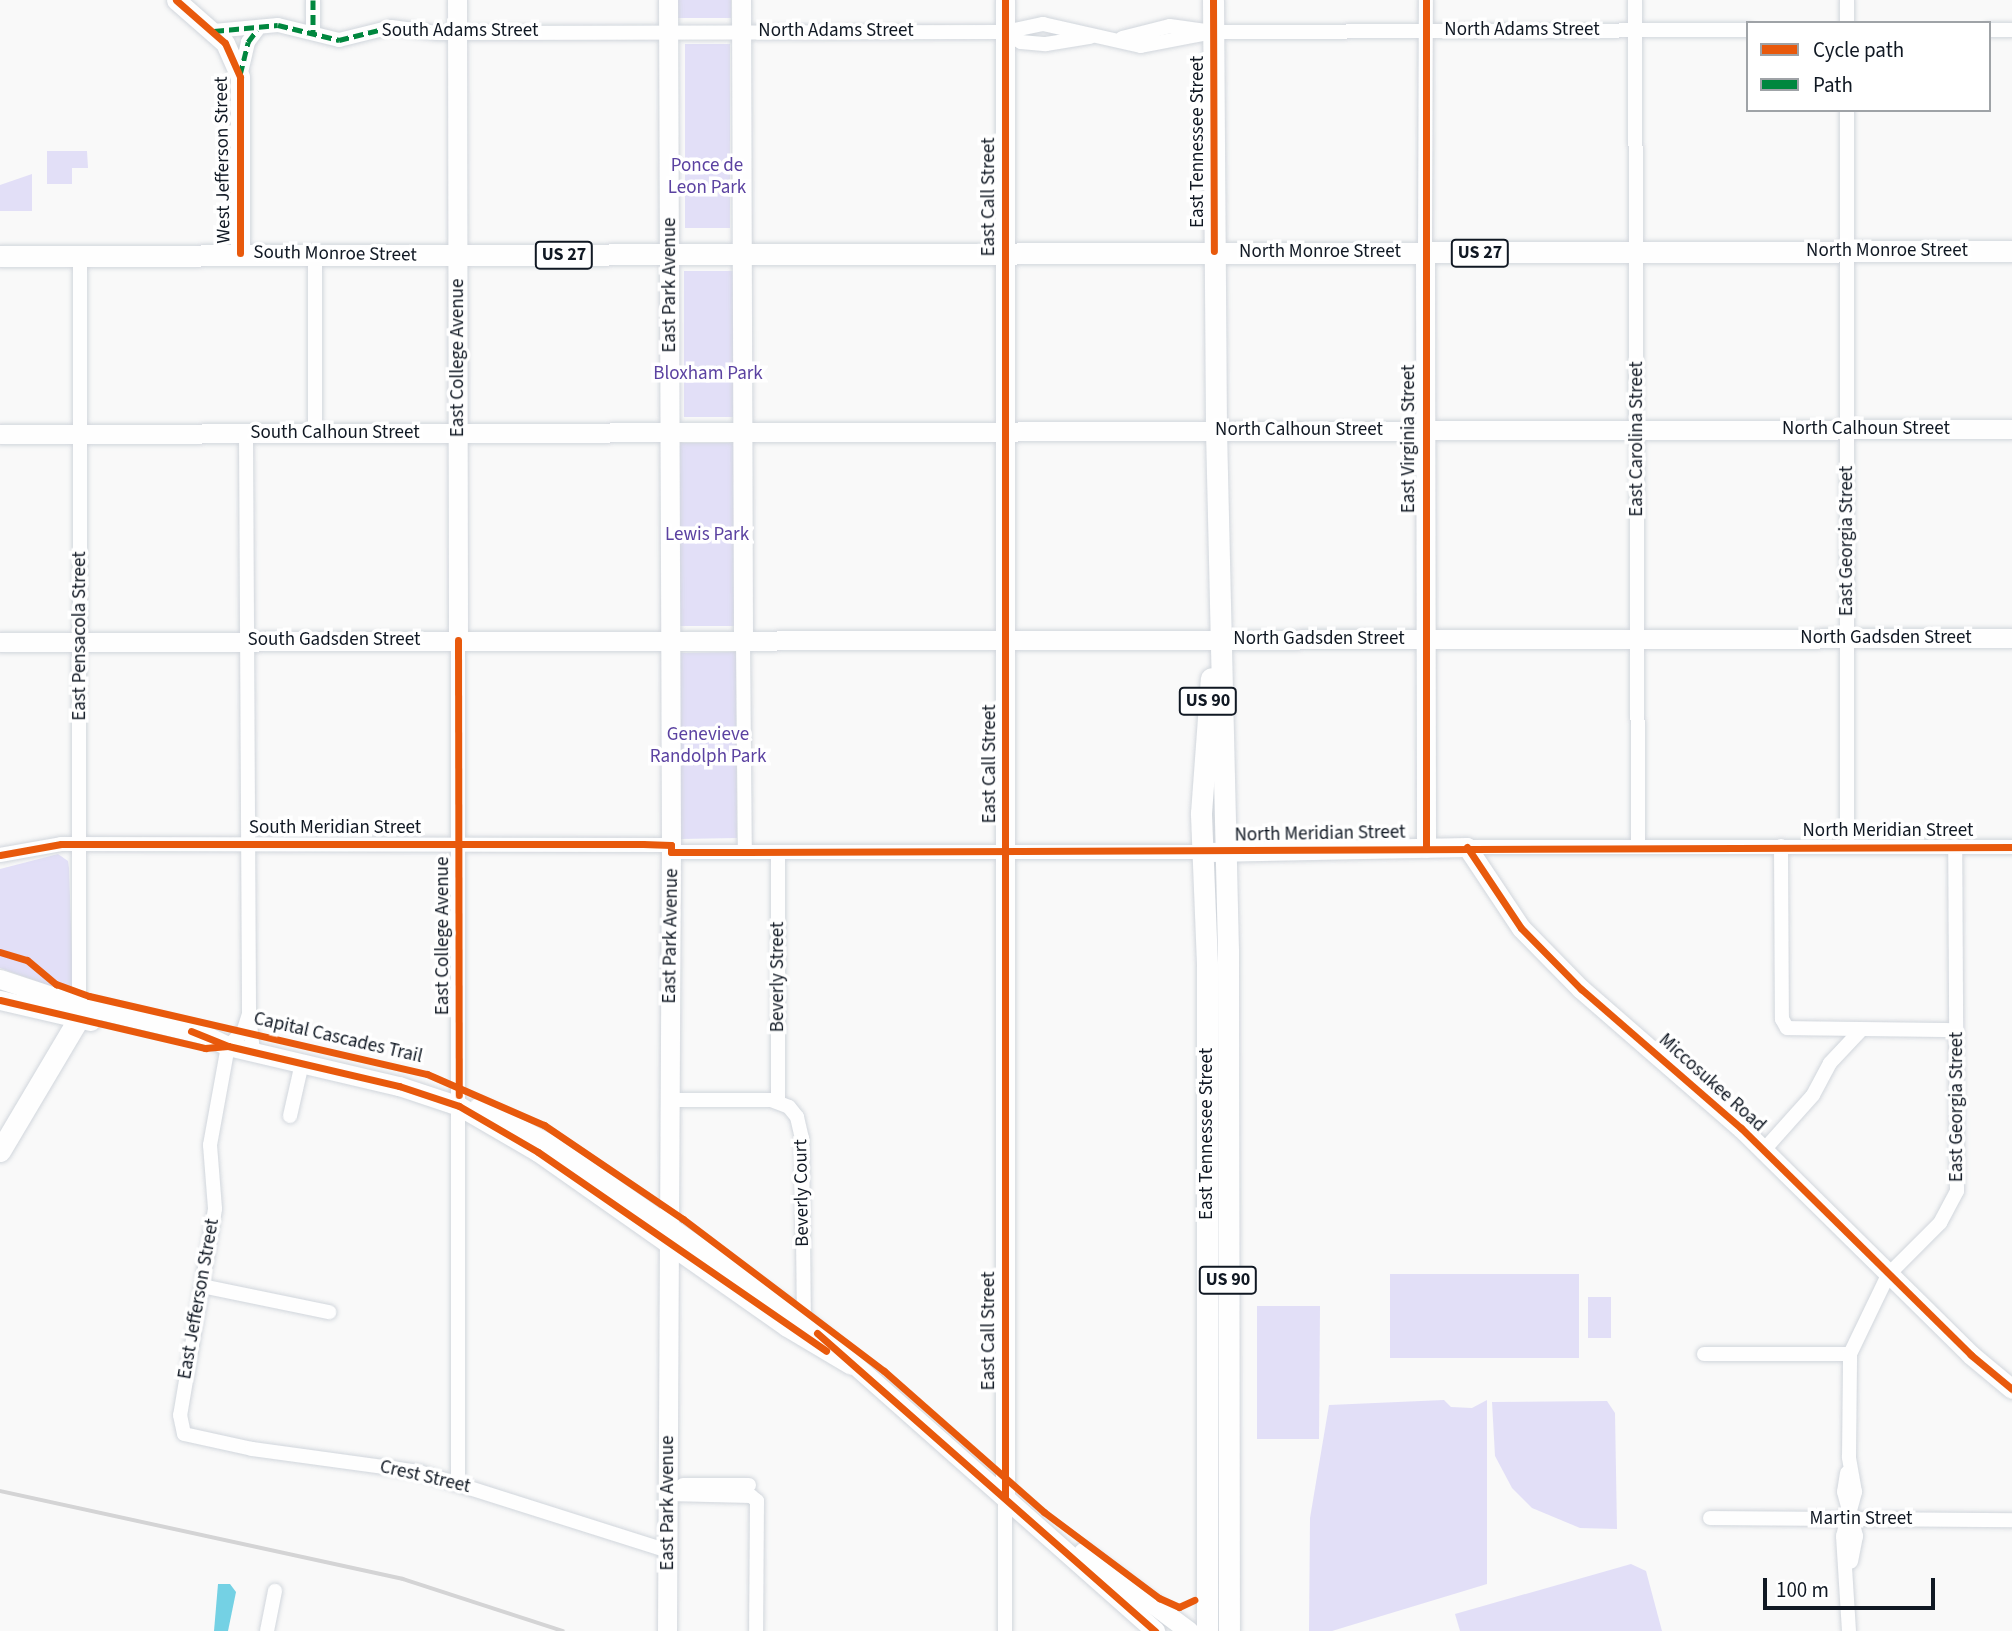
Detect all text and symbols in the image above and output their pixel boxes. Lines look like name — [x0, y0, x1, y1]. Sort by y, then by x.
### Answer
street label: North Adams Street — [1444, 19, 1600, 41]
street label: South Adams Street — [382, 20, 538, 42]
street label: North Adams Street — [758, 20, 914, 42]
legend — [1746, 21, 1991, 112]
text: Cycle path — [1813, 35, 1904, 65]
street label: East Tennessee Street — [1187, 56, 1209, 228]
text: Path — [1813, 70, 1853, 100]
street label: West Jefferson Street — [210, 76, 236, 244]
street label: East Call Street — [978, 138, 1000, 256]
park label: Ponce de Leon Park — [668, 155, 746, 199]
street label: East Park Avenue — [659, 217, 681, 353]
road number: US 27 — [1450, 239, 1510, 268]
street label: North Monroe Street — [1806, 240, 1968, 262]
street label: South Monroe Street — [253, 241, 417, 267]
road number: US 27 — [534, 241, 594, 270]
street label: North Monroe Street — [1239, 241, 1401, 263]
street label: East College Avenue — [447, 279, 469, 437]
street label: East Carolina Street — [1626, 361, 1648, 517]
park label: Bloxham Park — [653, 363, 763, 385]
street label: East Virginia Street — [1398, 365, 1420, 513]
street label: North Calhoun Street — [1782, 418, 1950, 440]
street label: North Calhoun Street — [1215, 419, 1383, 441]
street label: South Calhoun Street — [250, 422, 420, 444]
street label: East Georgia Street — [1836, 466, 1858, 616]
park label: Lewis Park — [665, 524, 749, 546]
street label: East Pensacola Street — [69, 551, 91, 721]
street label: North Gadsden Street — [1800, 627, 1972, 649]
street label: North Gadsden Street — [1233, 628, 1405, 650]
street label: South Gadsden Street — [248, 629, 420, 651]
road number: US 90 — [1178, 686, 1238, 716]
street label: East Call Street — [979, 705, 1001, 823]
park label: Genevieve Randolph Park — [650, 724, 766, 768]
street label: South Meridian Street — [249, 817, 421, 839]
street label: North Meridian Street — [1803, 820, 1973, 842]
street label: North Meridian Street — [1234, 821, 1406, 847]
street label: East College Avenue — [432, 857, 454, 1015]
street label: East Park Avenue — [658, 868, 684, 1004]
street label: Beverly Street — [767, 922, 789, 1032]
street label: Capital Cascades Trail — [251, 1007, 425, 1069]
street label: Miccosukee Road — [1654, 1029, 1770, 1137]
street label: East Georgia Street — [1946, 1032, 1968, 1182]
street label: East Tennessee Street — [1196, 1048, 1218, 1220]
street label: Beverly Court — [790, 1139, 814, 1247]
street label: East Jefferson Street — [174, 1217, 224, 1381]
road number: US 90 — [1198, 1266, 1258, 1294]
street label: East Call Street — [978, 1272, 1000, 1390]
street label: East Park Avenue — [657, 1435, 679, 1571]
street label: Crest Street — [378, 1456, 472, 1498]
street label: Martin Street — [1810, 1508, 1912, 1530]
scale bar — [1767, 1564, 1938, 1608]
text: 100 m — [1776, 1575, 1829, 1605]

